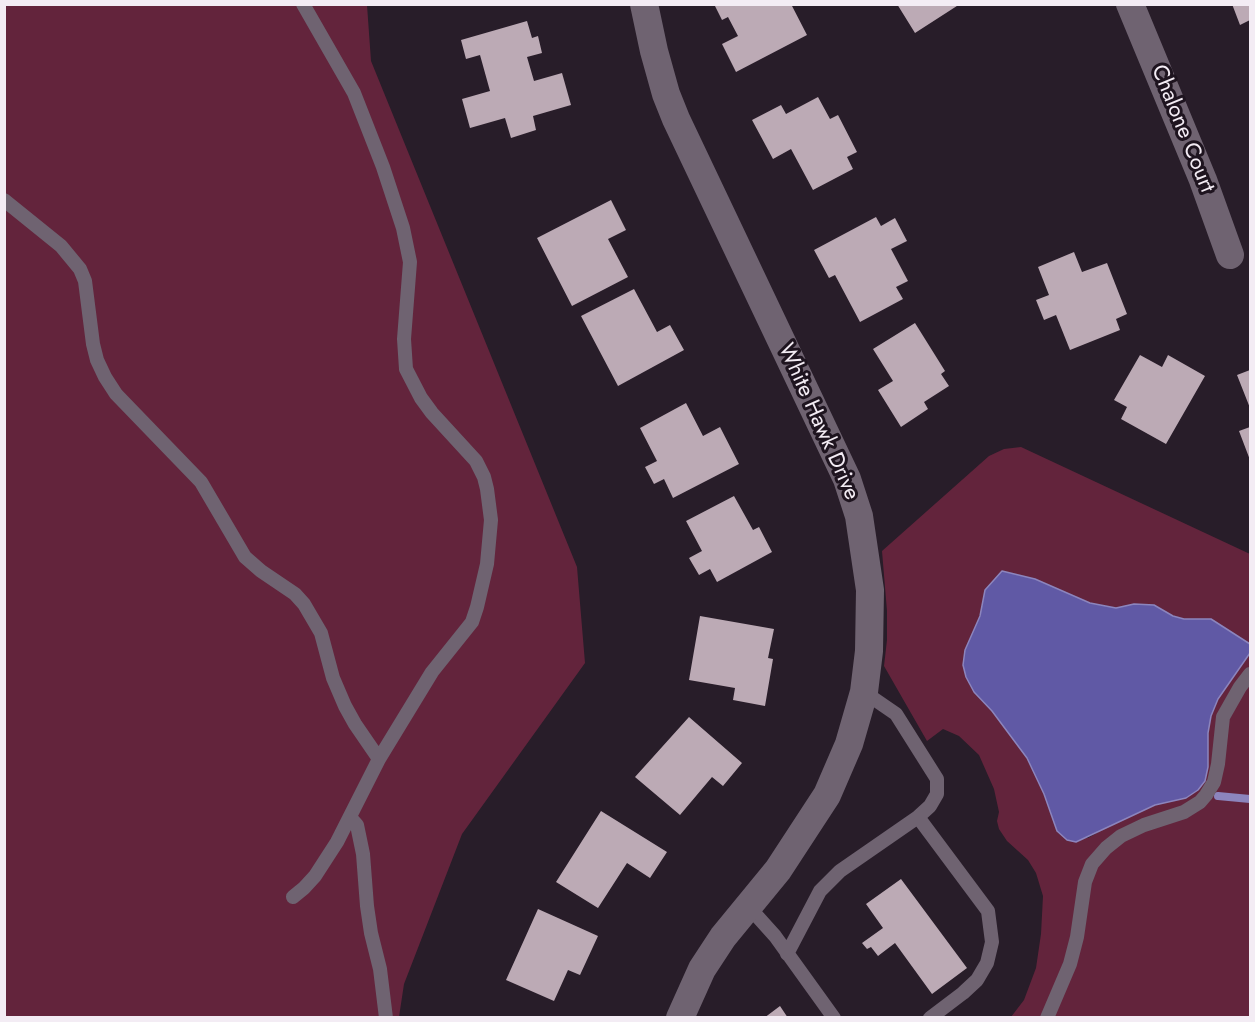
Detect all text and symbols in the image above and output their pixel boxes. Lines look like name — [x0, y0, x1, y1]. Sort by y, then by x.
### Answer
street label: Chalone Court — [1144, 61, 1220, 197]
street label: White Hawk Drive — [772, 340, 864, 504]

